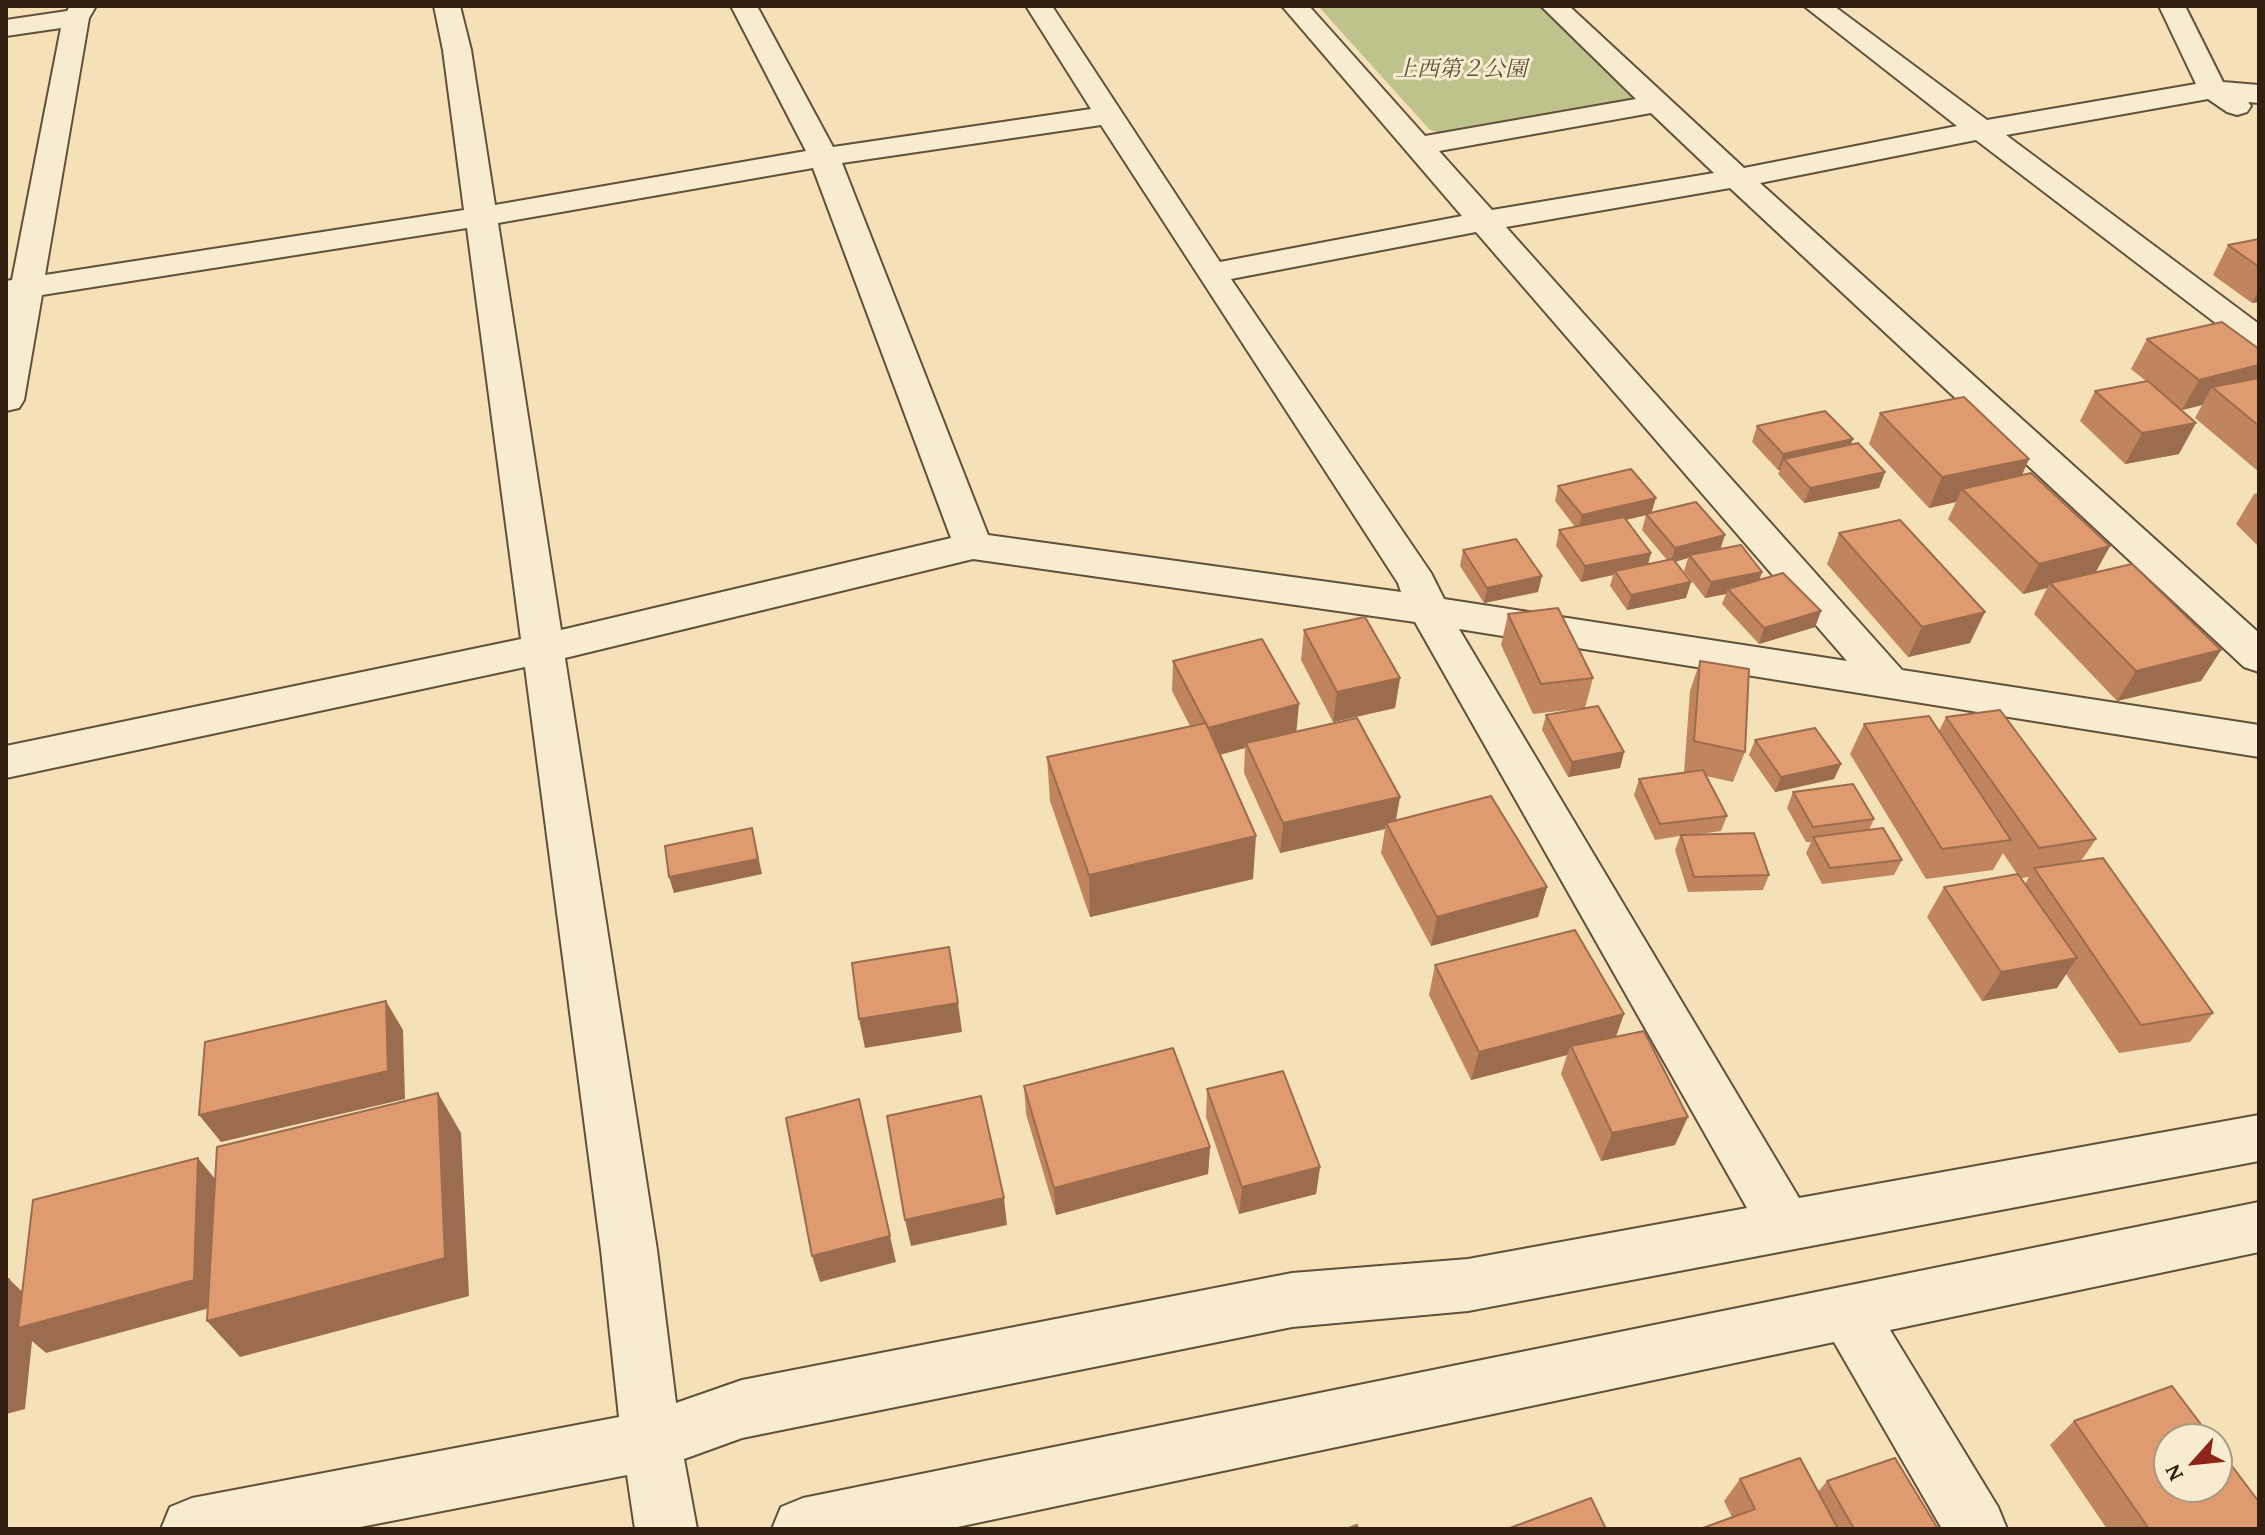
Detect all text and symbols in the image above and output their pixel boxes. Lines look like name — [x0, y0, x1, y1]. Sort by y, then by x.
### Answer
park label: 上西第２公園 — [1395, 57, 1527, 83]
north arrow — [2153, 1423, 2233, 1503]
text: N — [2156, 1459, 2191, 1487]

